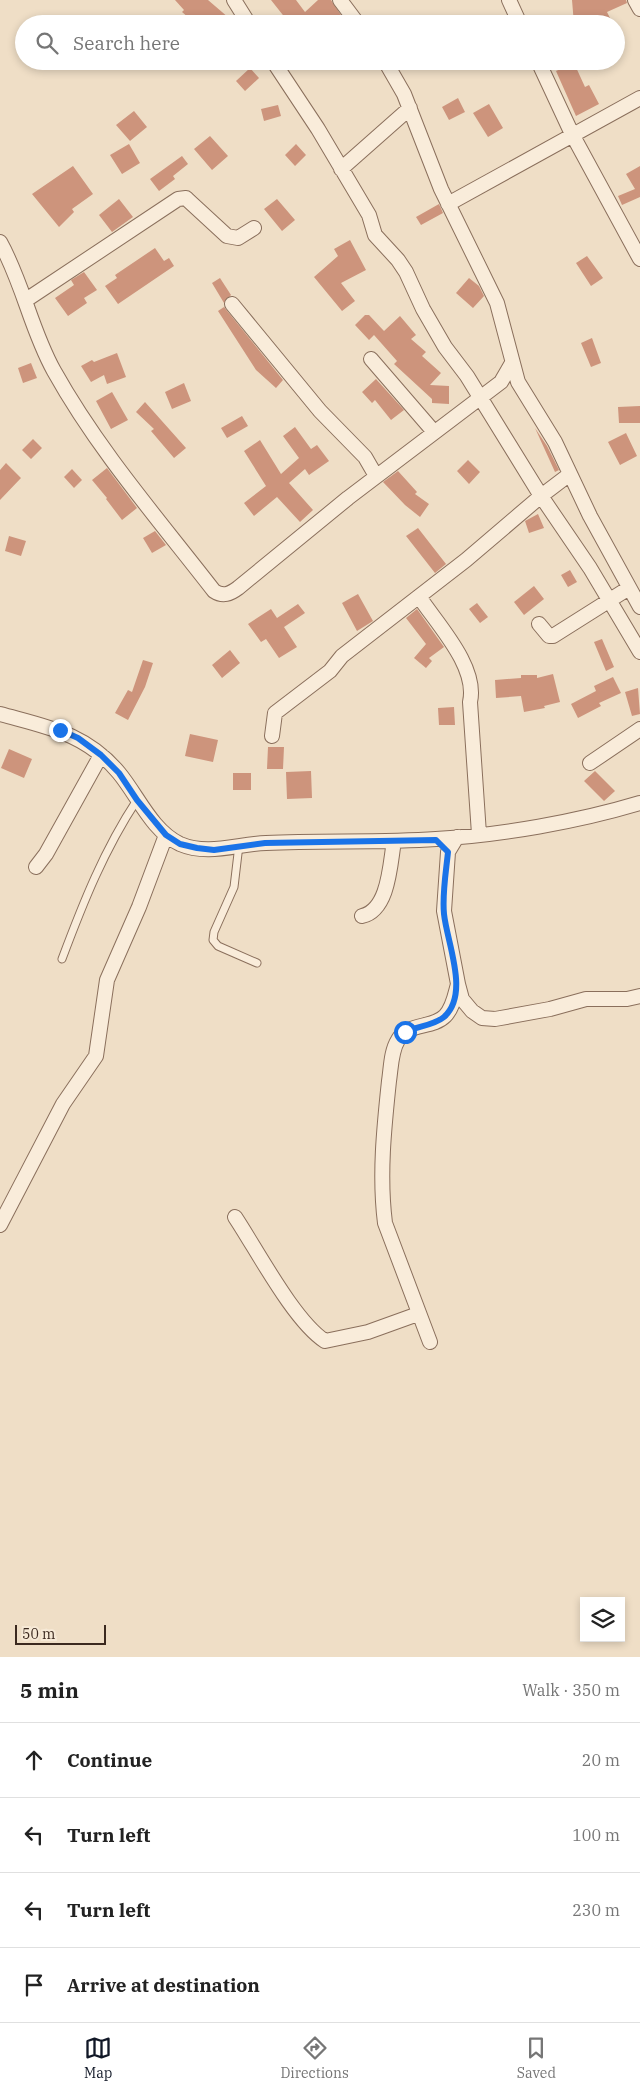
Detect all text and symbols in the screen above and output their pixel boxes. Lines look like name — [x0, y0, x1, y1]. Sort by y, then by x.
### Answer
search box — [15, 15, 625, 70]
icon: search — [33, 29, 61, 57]
text: Search here — [73, 31, 180, 55]
route end — [49, 719, 72, 742]
route start — [394, 1021, 417, 1044]
map controls — [580, 1597, 625, 1642]
button: layers — [580, 1597, 625, 1642]
scale bar — [15, 1622, 106, 1645]
text: 50 m — [22, 1625, 55, 1643]
text: 5 min — [20, 1676, 79, 1704]
text: Walk · 350 m — [522, 1680, 620, 1700]
icon: ahead — [20, 1746, 48, 1774]
text: Continue — [67, 1748, 152, 1772]
text: 20 m — [582, 1750, 620, 1770]
icon: left — [20, 1821, 48, 1849]
text: Turn left — [67, 1823, 150, 1847]
text: 100 m — [572, 1825, 620, 1845]
icon: left — [20, 1896, 48, 1924]
text: Turn left — [67, 1898, 150, 1922]
text: 230 m — [572, 1900, 620, 1920]
icon: arrive — [20, 1971, 48, 1999]
text: Arrive at destination — [67, 1973, 260, 1997]
tab: Map — [84, 2034, 112, 2082]
tab: Directions — [280, 2034, 349, 2082]
tab: Saved — [517, 2034, 556, 2082]

